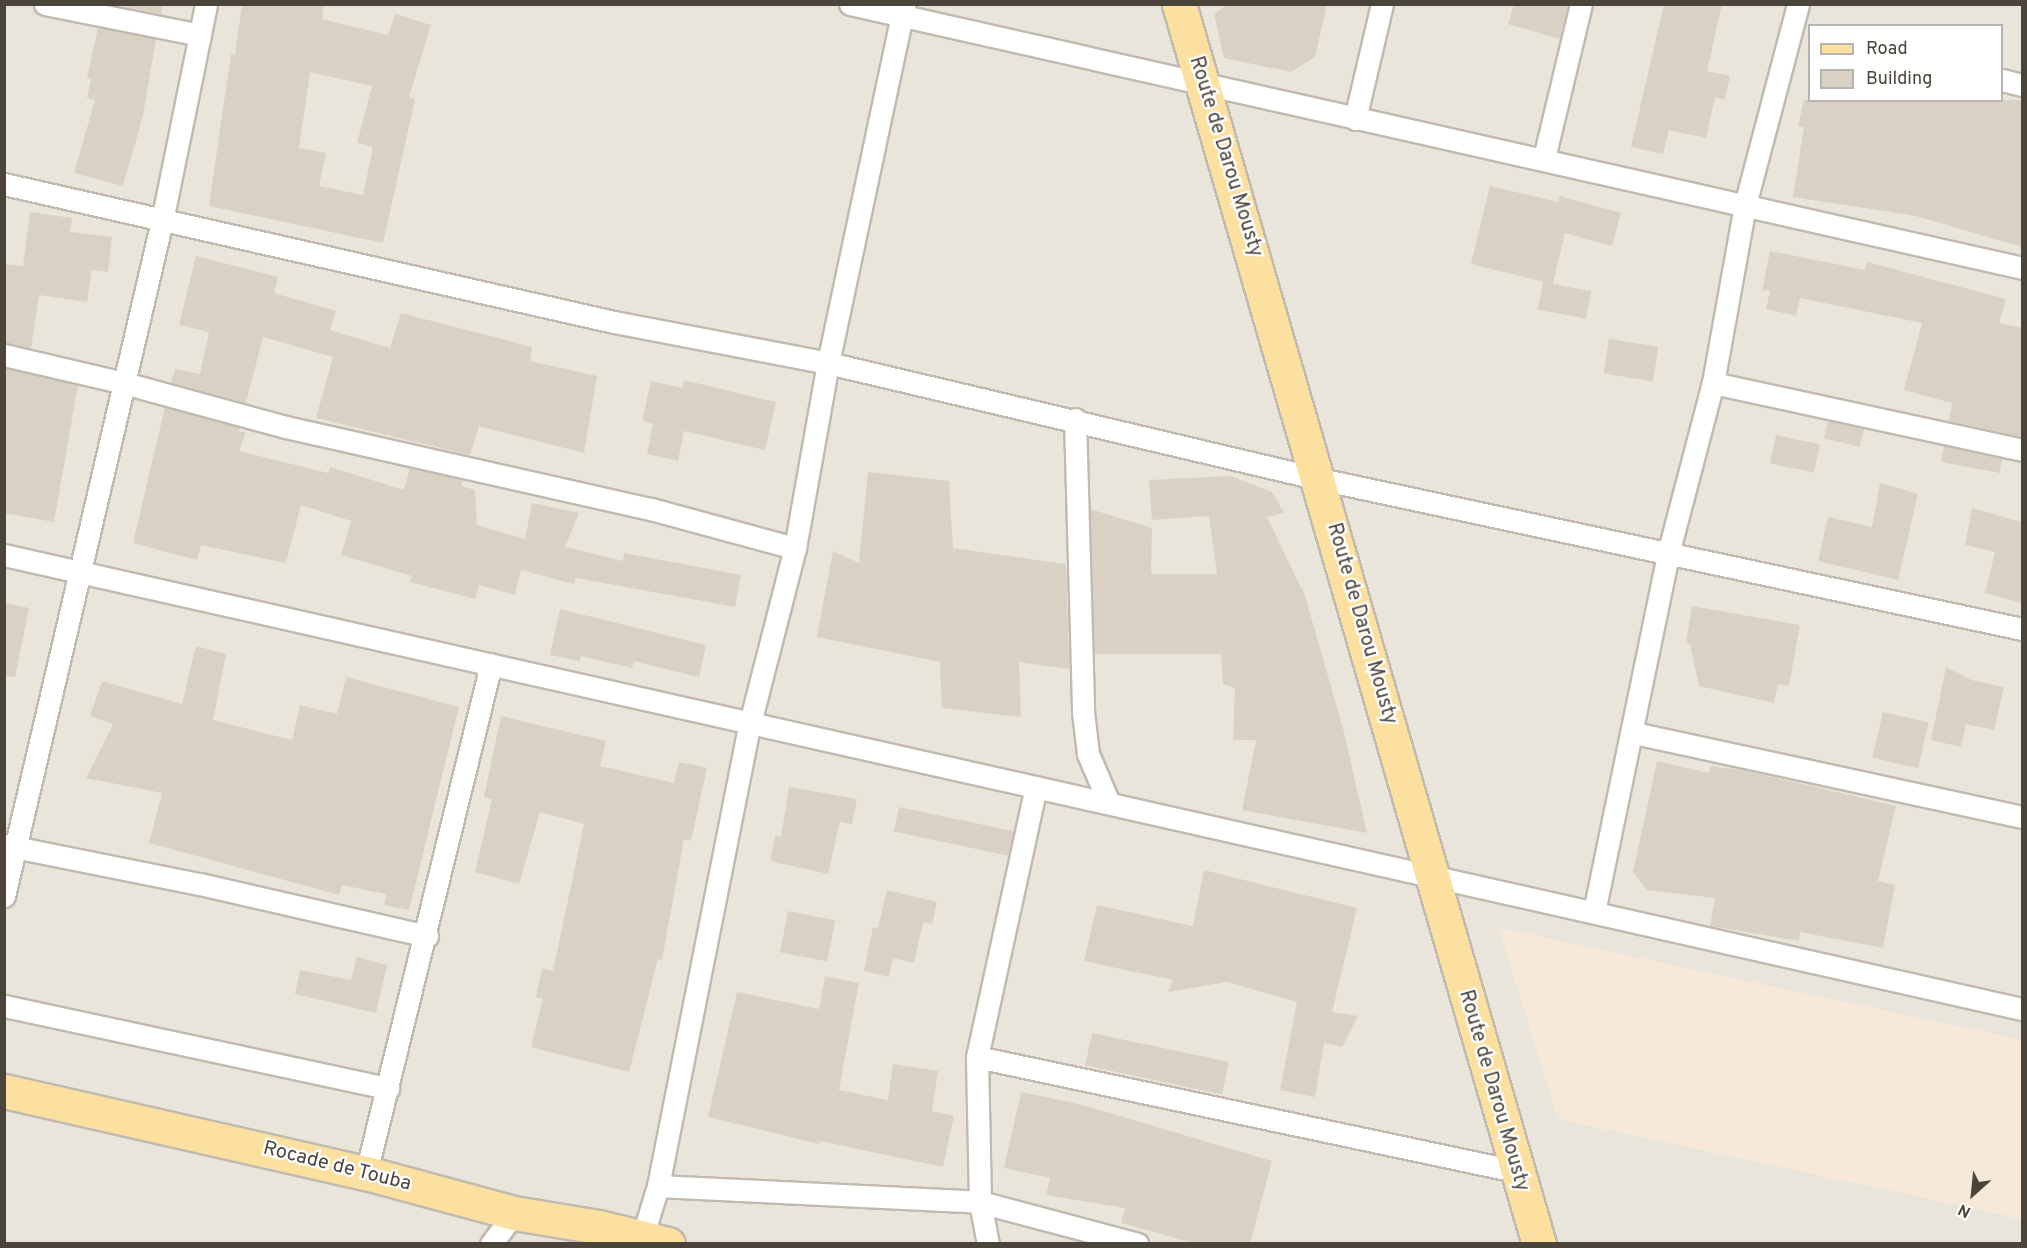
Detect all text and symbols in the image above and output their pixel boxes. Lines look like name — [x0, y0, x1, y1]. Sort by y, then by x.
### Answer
legend — [1808, 24, 2003, 102]
text: Road — [1866, 38, 1908, 61]
street label: Route de Darou Mousty — [1183, 54, 1267, 260]
text: Building — [1866, 68, 1932, 91]
street label: Route de Darou Mousty — [1321, 520, 1401, 728]
street label: Route de Darou Mousty — [1453, 987, 1533, 1195]
street label: Rocade de Touba — [260, 1137, 414, 1197]
north arrow — [1943, 1164, 2003, 1224]
text: N — [1955, 1199, 1974, 1222]

